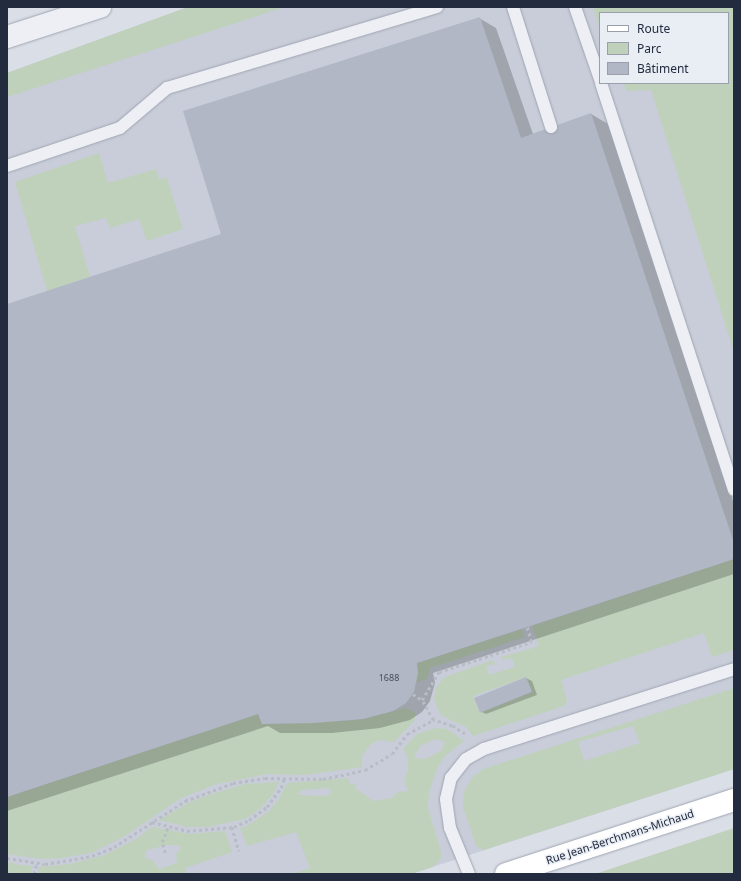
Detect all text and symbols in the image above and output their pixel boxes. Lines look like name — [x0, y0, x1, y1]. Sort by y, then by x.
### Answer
legend — [599, 12, 729, 84]
text: Route — [637, 20, 670, 37]
text: Parc — [637, 40, 661, 57]
text: Bâtiment — [637, 60, 689, 77]
house number: 1688 — [379, 673, 399, 683]
street label: Rue Jean-Berchmans-Michaud — [544, 807, 696, 867]

